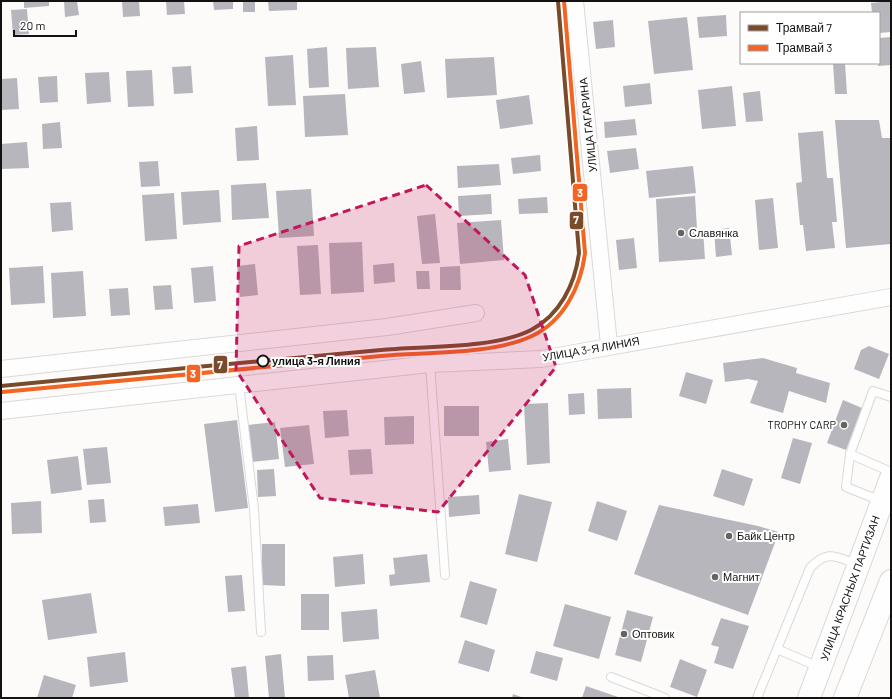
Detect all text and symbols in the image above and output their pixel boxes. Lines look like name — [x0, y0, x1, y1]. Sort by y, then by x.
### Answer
scale bar — [14, 12, 76, 38]
legend — [740, 12, 880, 64]
text: 20 m — [20, 18, 46, 32]
text: Трамвай 7 — [776, 20, 832, 35]
text: Трамвай 3 — [776, 40, 832, 55]
street label: УЛИЦА ГАГАРИНА — [576, 76, 599, 173]
line badge: 3 — [572, 183, 588, 202]
text: 3 — [577, 186, 583, 199]
line badge: 7 — [569, 211, 584, 230]
text: 7 — [573, 213, 579, 226]
place label: Славянка — [689, 226, 739, 239]
marker: Славянка — [676, 228, 686, 238]
street label: УЛИЦА 3-Я ЛИНИЯ — [541, 334, 641, 363]
marker: улица 3-я Линия — [256, 354, 270, 368]
place label: улица 3-я Линия — [272, 354, 360, 367]
line badge: 7 — [213, 355, 228, 374]
text: 7 — [217, 358, 223, 371]
line badge: 3 — [186, 364, 201, 383]
text: 3 — [190, 367, 196, 380]
place label: TROPHY CARP — [767, 418, 836, 431]
marker: TROPHY CARP — [839, 420, 849, 430]
street label: УЛИЦА КРАСНЫХ ПАРТИЗАН — [817, 514, 882, 662]
place label: Байк Центр — [737, 529, 795, 542]
marker: Байк Центр — [724, 531, 734, 541]
place label: Магнит — [723, 570, 760, 583]
marker: Магнит — [710, 572, 720, 582]
place label: Оптовик — [632, 627, 675, 640]
marker: Оптовик — [619, 629, 629, 639]

